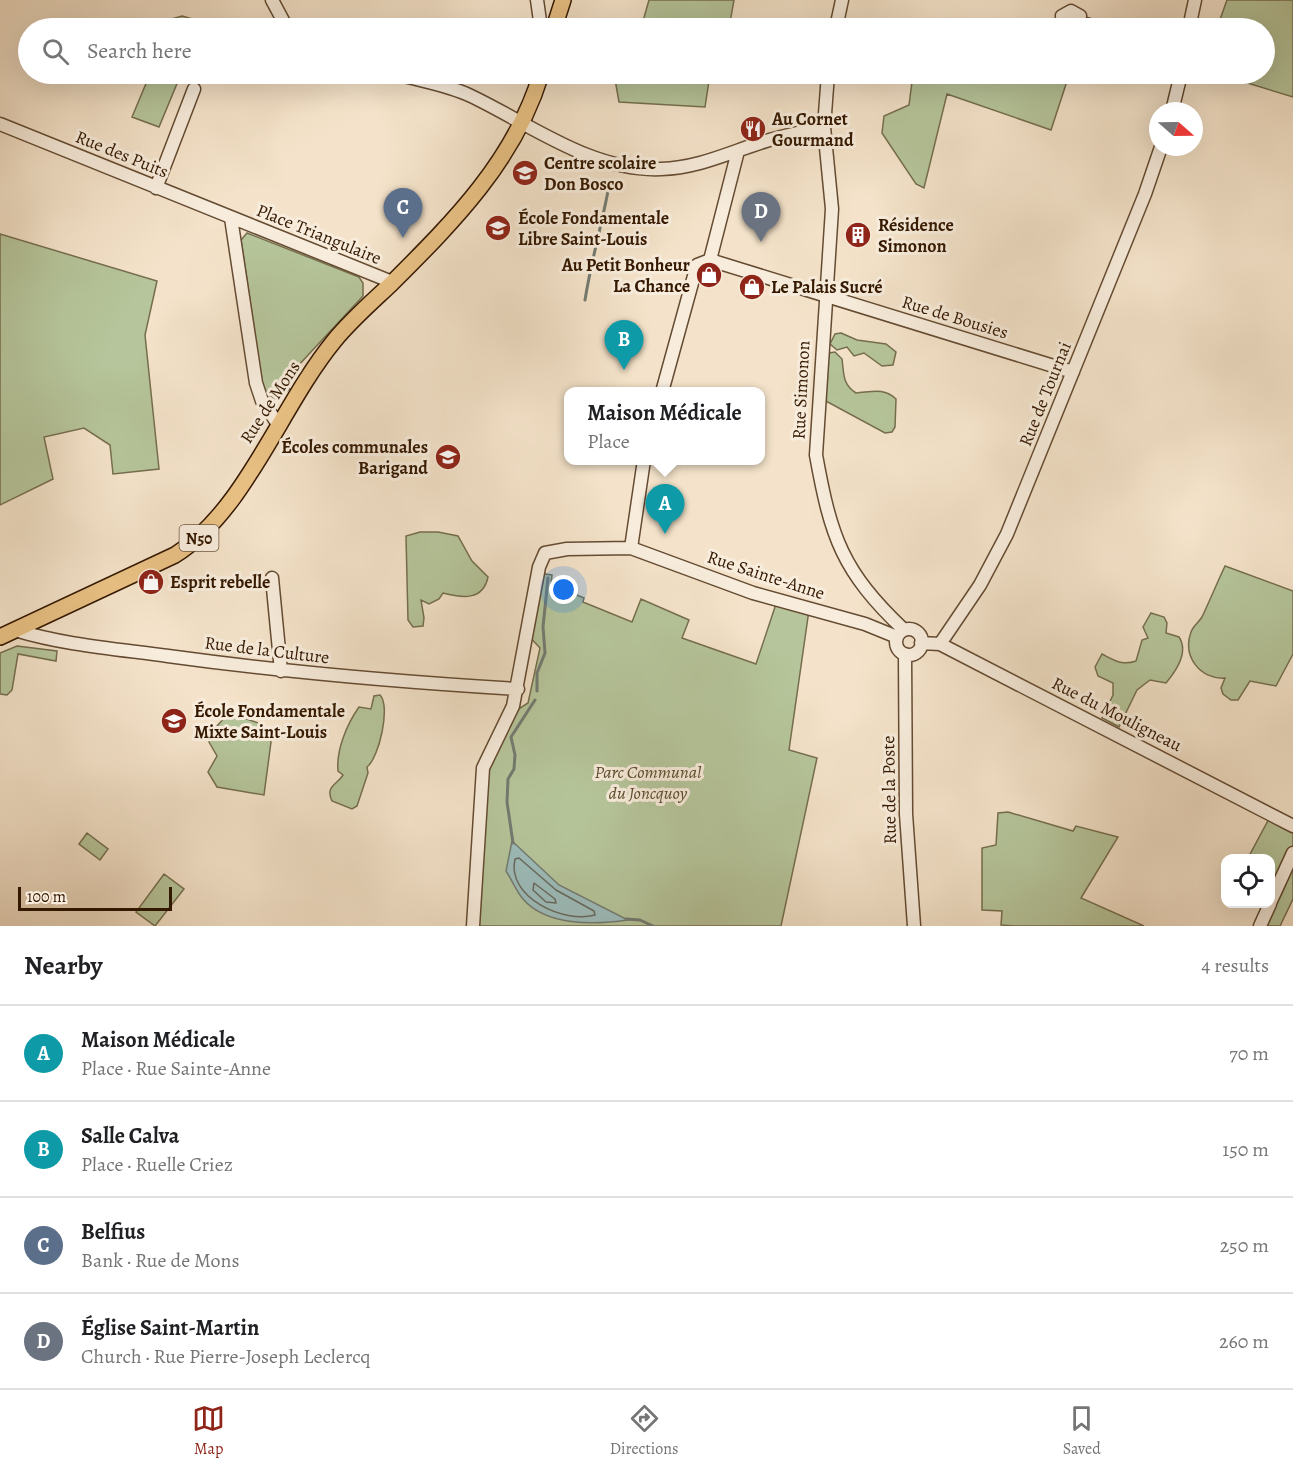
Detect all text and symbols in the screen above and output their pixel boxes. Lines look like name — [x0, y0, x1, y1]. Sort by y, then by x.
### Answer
search box — [18, 18, 1275, 84]
icon: search — [39, 35, 72, 68]
text: Search here — [87, 36, 192, 66]
north arrow — [1149, 102, 1203, 156]
place label: Au Cornet Gourmand — [771, 107, 854, 152]
restaurant icon: Au Cornet Gourmand — [738, 114, 768, 144]
street label: Rue des Puits — [72, 124, 172, 184]
place label: Centre scolaire Don Bosco — [544, 151, 656, 196]
school or university icon: Centre scolaire Don Bosco — [510, 158, 540, 188]
pin: C — [384, 188, 422, 238]
pin: D — [742, 192, 780, 242]
street label: Place Triangulaire — [253, 198, 385, 270]
place label: École Fondamentale Libre Saint-Louis — [518, 206, 669, 251]
school or university icon: École Fondamentale Libre Saint-Louis — [483, 213, 513, 243]
place label: Résidence Simonon — [878, 213, 954, 258]
building icon: Résidence Simonon — [843, 220, 873, 250]
place label: Au Petit Bonheur La Chance — [561, 253, 691, 298]
shop icon: Au Petit Bonheur La Chance — [694, 260, 724, 290]
shop icon: Le Palais Sucré — [737, 272, 767, 302]
place label: Le Palais Sucré — [771, 275, 883, 299]
street label: Rue de Bousies — [899, 289, 1011, 345]
pin: B — [604, 320, 644, 370]
street label: Rue de Tournai — [1013, 338, 1077, 450]
street label: Rue Simonon — [786, 340, 816, 440]
street label: Rue de Mons — [234, 356, 306, 448]
popup — [564, 387, 765, 465]
text: Maison Médicale — [587, 398, 742, 428]
text: Place — [587, 428, 630, 455]
place label: Écoles communales Barigand — [281, 435, 428, 480]
school or university icon: Écoles communales Barigand — [433, 442, 463, 472]
pin: A — [646, 484, 684, 534]
road number: N50 — [180, 525, 218, 551]
street label: Rue Sainte-Anne — [704, 545, 828, 605]
shop icon: Esprit rebelle — [136, 567, 166, 597]
place label: Esprit rebelle — [170, 570, 270, 594]
your location — [549, 575, 578, 604]
street label: Rue de la Culture — [203, 630, 331, 670]
street label: Rue du Mouligneau — [1048, 671, 1186, 757]
place label: École Fondamentale Mixte Saint-Louis — [194, 699, 345, 744]
school or university icon: École Fondamentale Mixte Saint-Louis — [159, 706, 189, 736]
street label: Rue de la Poste — [876, 735, 902, 845]
park label: Parc Communal du Joncquoy — [594, 760, 702, 805]
map controls — [1221, 854, 1275, 908]
button: locate — [1221, 854, 1275, 908]
scale bar — [18, 884, 172, 912]
text: 100 m — [27, 886, 66, 908]
text: Nearby — [24, 948, 103, 983]
text: 4 results — [1201, 952, 1269, 979]
text: Maison Médicale — [81, 1025, 235, 1055]
text: A — [37, 1040, 50, 1067]
text: 70 m — [1229, 1040, 1269, 1067]
text: Place · Rue Sainte-Anne — [81, 1055, 271, 1082]
text: Salle Calva — [81, 1121, 179, 1151]
text: B — [37, 1136, 50, 1163]
text: 150 m — [1222, 1136, 1269, 1163]
text: Place · Ruelle Criez — [81, 1151, 233, 1178]
text: Belfius — [81, 1217, 145, 1247]
text: C — [37, 1232, 50, 1259]
text: 250 m — [1220, 1232, 1269, 1259]
text: Bank · Rue de Mons — [81, 1247, 240, 1274]
text: Église Saint-Martin — [81, 1313, 259, 1343]
text: D — [37, 1328, 50, 1355]
text: 260 m — [1219, 1328, 1269, 1355]
text: Church · Rue Pierre-Joseph Leclercq — [81, 1343, 371, 1370]
tab: Map — [192, 1402, 225, 1460]
tab: Directions — [610, 1402, 678, 1460]
tab: Saved — [1063, 1402, 1101, 1460]

